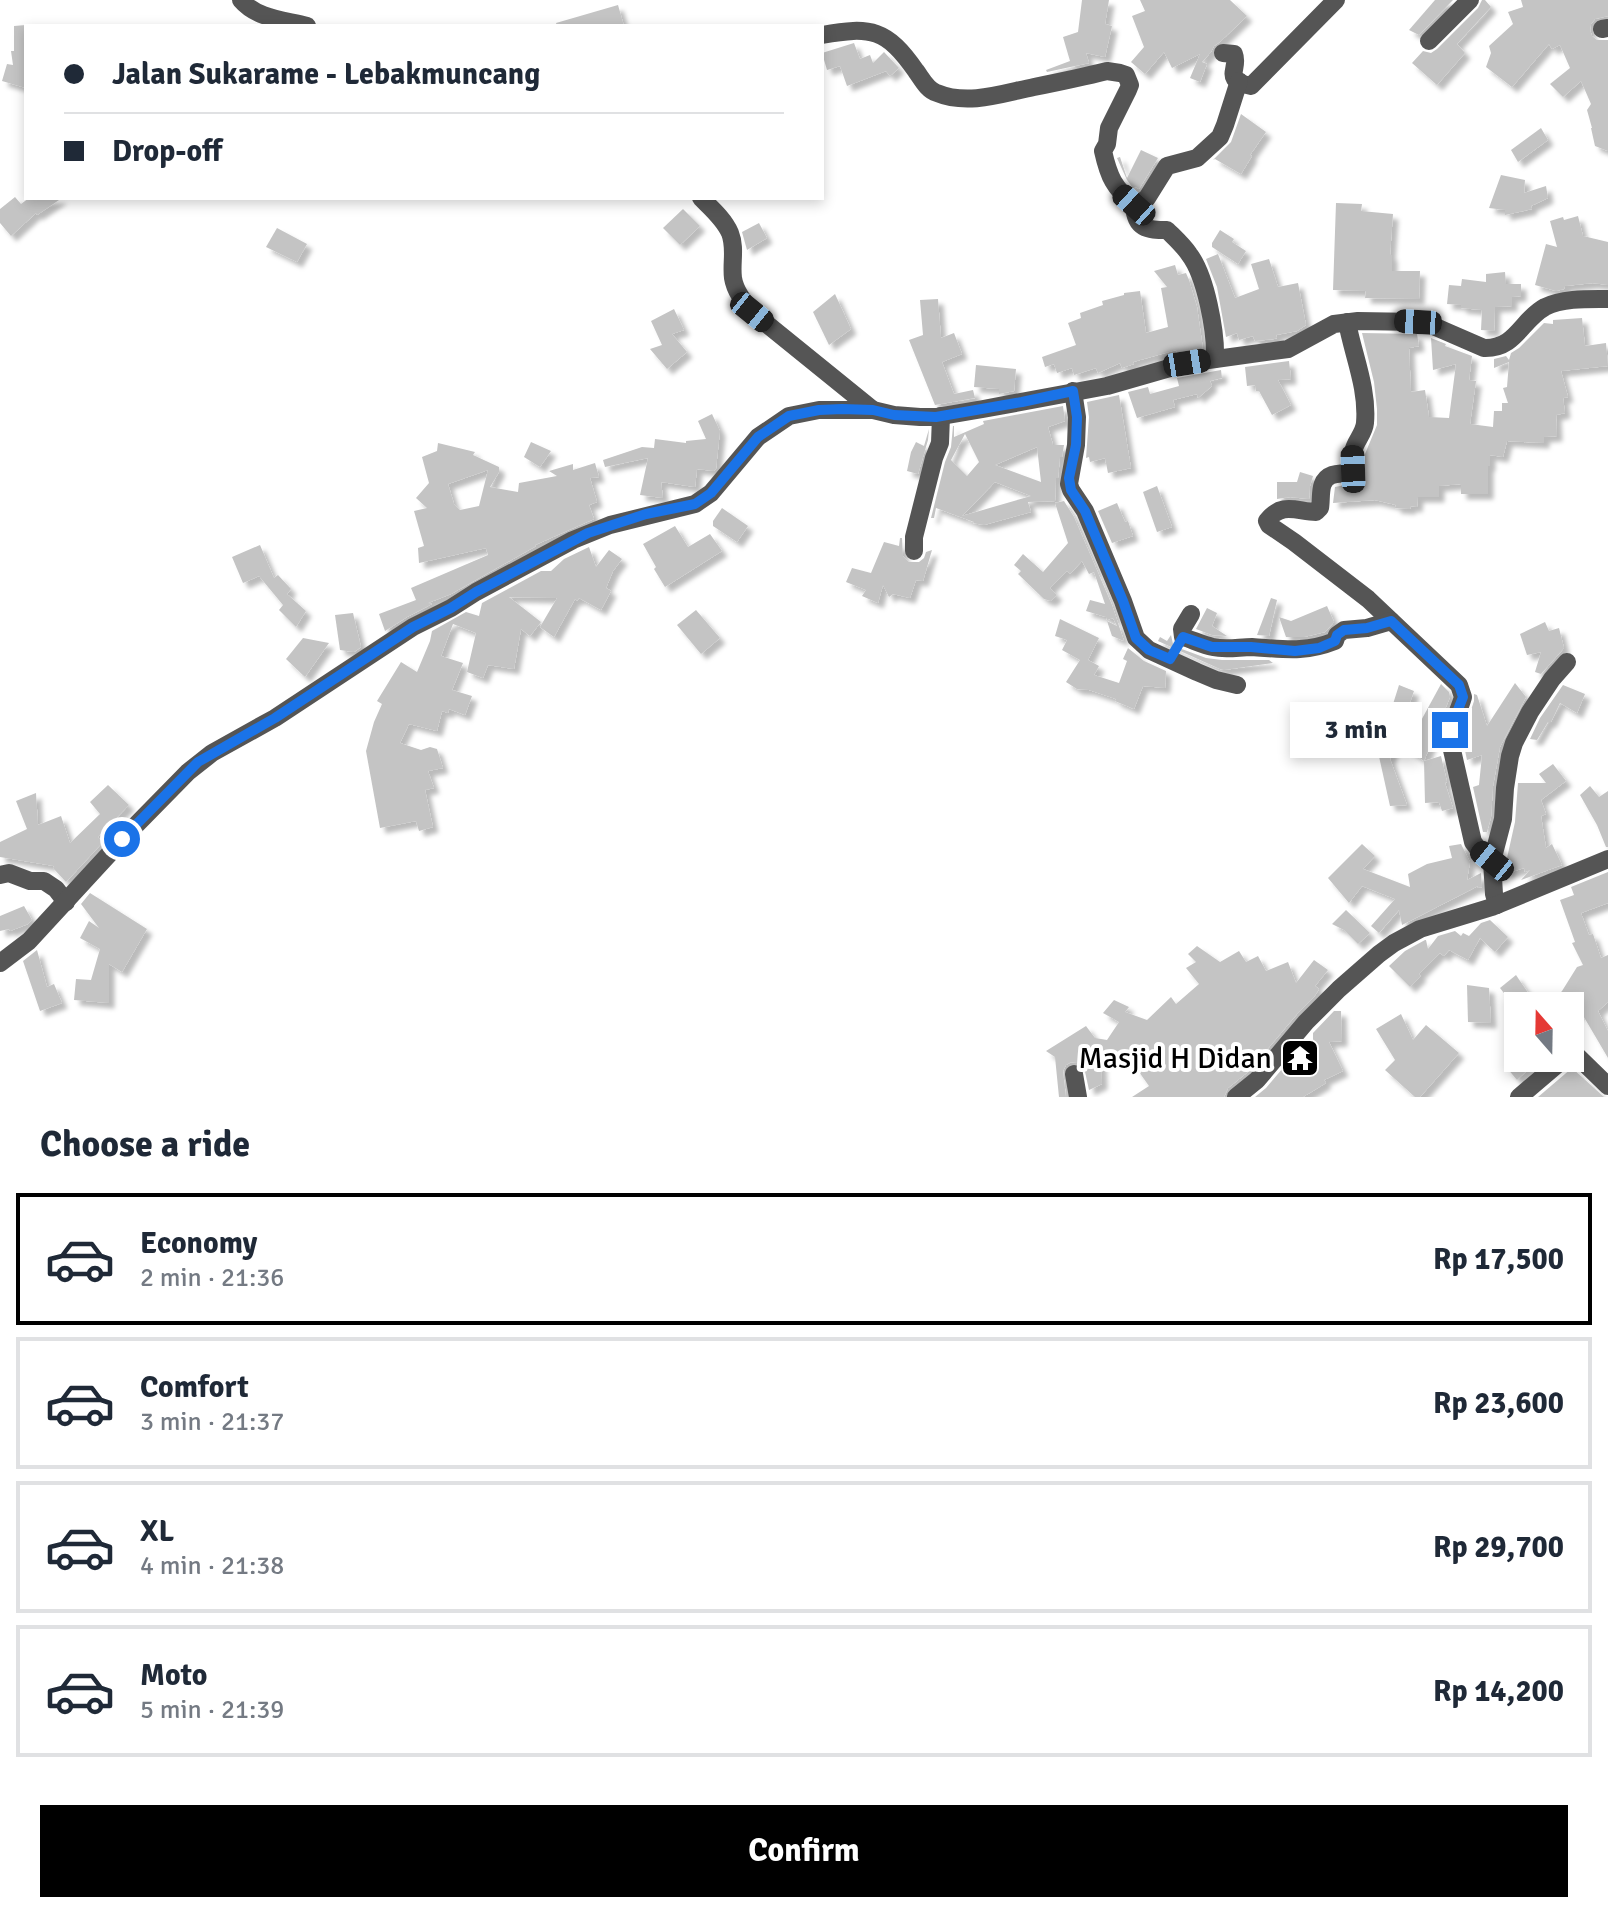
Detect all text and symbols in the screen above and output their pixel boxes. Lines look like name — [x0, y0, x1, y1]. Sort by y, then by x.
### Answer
text: Jalan Sukarame - Lebakmuncang — [112, 56, 540, 93]
text: Drop-off — [112, 133, 222, 170]
car — [1108, 180, 1160, 230]
car — [726, 288, 778, 336]
car — [1393, 309, 1443, 335]
car — [1161, 347, 1213, 379]
car — [1340, 445, 1366, 493]
callout: 3 min — [1290, 702, 1422, 758]
route end — [1432, 712, 1468, 748]
text: 3 min — [1325, 714, 1387, 746]
route start — [104, 821, 140, 857]
car — [1466, 837, 1518, 885]
north arrow — [1504, 992, 1584, 1072]
map controls — [1504, 992, 1584, 1072]
temple icon: Masjid H Didan — [1279, 1037, 1321, 1079]
place label: Masjid H Didan — [1079, 1040, 1272, 1077]
text: Choose a ride — [40, 1122, 250, 1167]
icon: car — [44, 1223, 116, 1295]
text: Economy — [140, 1225, 257, 1262]
text: Rp 17,500 — [1433, 1241, 1564, 1278]
text: 2 min · 21:36 — [140, 1262, 284, 1294]
icon: car — [44, 1367, 116, 1439]
text: Comfort — [140, 1369, 249, 1406]
text: Rp 23,600 — [1433, 1385, 1564, 1422]
text: 3 min · 21:37 — [140, 1406, 284, 1438]
icon: car — [44, 1511, 116, 1583]
text: XL — [140, 1513, 174, 1550]
text: Rp 29,700 — [1433, 1529, 1564, 1566]
text: 4 min · 21:38 — [140, 1550, 284, 1582]
icon: car — [44, 1655, 116, 1727]
text: Moto — [140, 1657, 207, 1694]
text: Rp 14,200 — [1433, 1673, 1564, 1710]
text: 5 min · 21:39 — [140, 1694, 284, 1726]
button: Confirm — [40, 1805, 1568, 1897]

